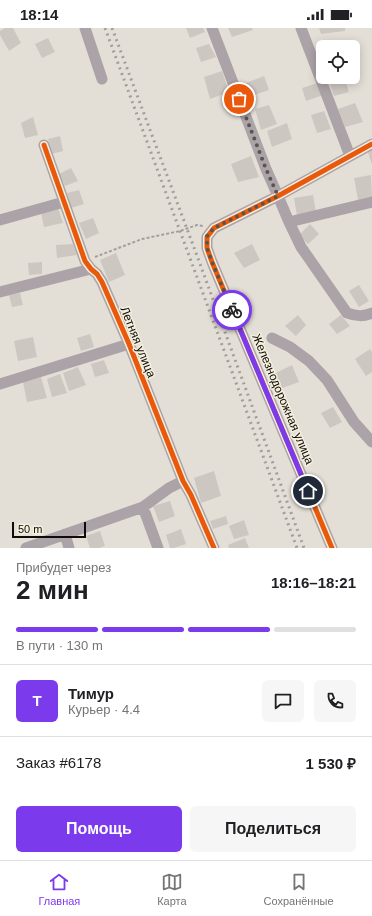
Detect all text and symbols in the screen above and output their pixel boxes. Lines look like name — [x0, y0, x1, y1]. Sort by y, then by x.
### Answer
text: 18:14 — [20, 6, 58, 23]
map controls — [316, 40, 360, 84]
button: locate — [316, 40, 360, 84]
pin — [222, 82, 256, 116]
icon: bag — [228, 88, 250, 110]
courier — [212, 290, 252, 330]
icon: bike — [221, 299, 243, 321]
street label: Летняя улица — [117, 304, 159, 380]
street label: Железнодорожная улица — [249, 332, 317, 467]
pin — [291, 474, 325, 508]
icon: home — [297, 480, 319, 502]
scale bar — [12, 520, 86, 539]
text: 50 m — [18, 523, 42, 535]
text: Прибудет через — [16, 560, 111, 575]
text: 18:16–18:21 — [271, 574, 356, 591]
text: 2 мин — [16, 575, 89, 605]
text: В пути · 130 m — [16, 638, 103, 653]
button: chat — [262, 680, 304, 722]
button: phone — [314, 680, 356, 722]
text: Тимур — [68, 685, 114, 702]
text: Т — [32, 692, 42, 709]
text: Курьер · 4.4 — [68, 702, 140, 717]
text: Заказ #6178 — [16, 754, 101, 771]
text: 1 530 ₽ — [306, 755, 356, 772]
button: Помощь — [16, 806, 182, 852]
button: Поделиться — [190, 806, 356, 852]
tab: Главная — [38, 871, 80, 907]
tab: Карта — [157, 871, 187, 907]
tab: Сохранённые — [264, 871, 334, 907]

